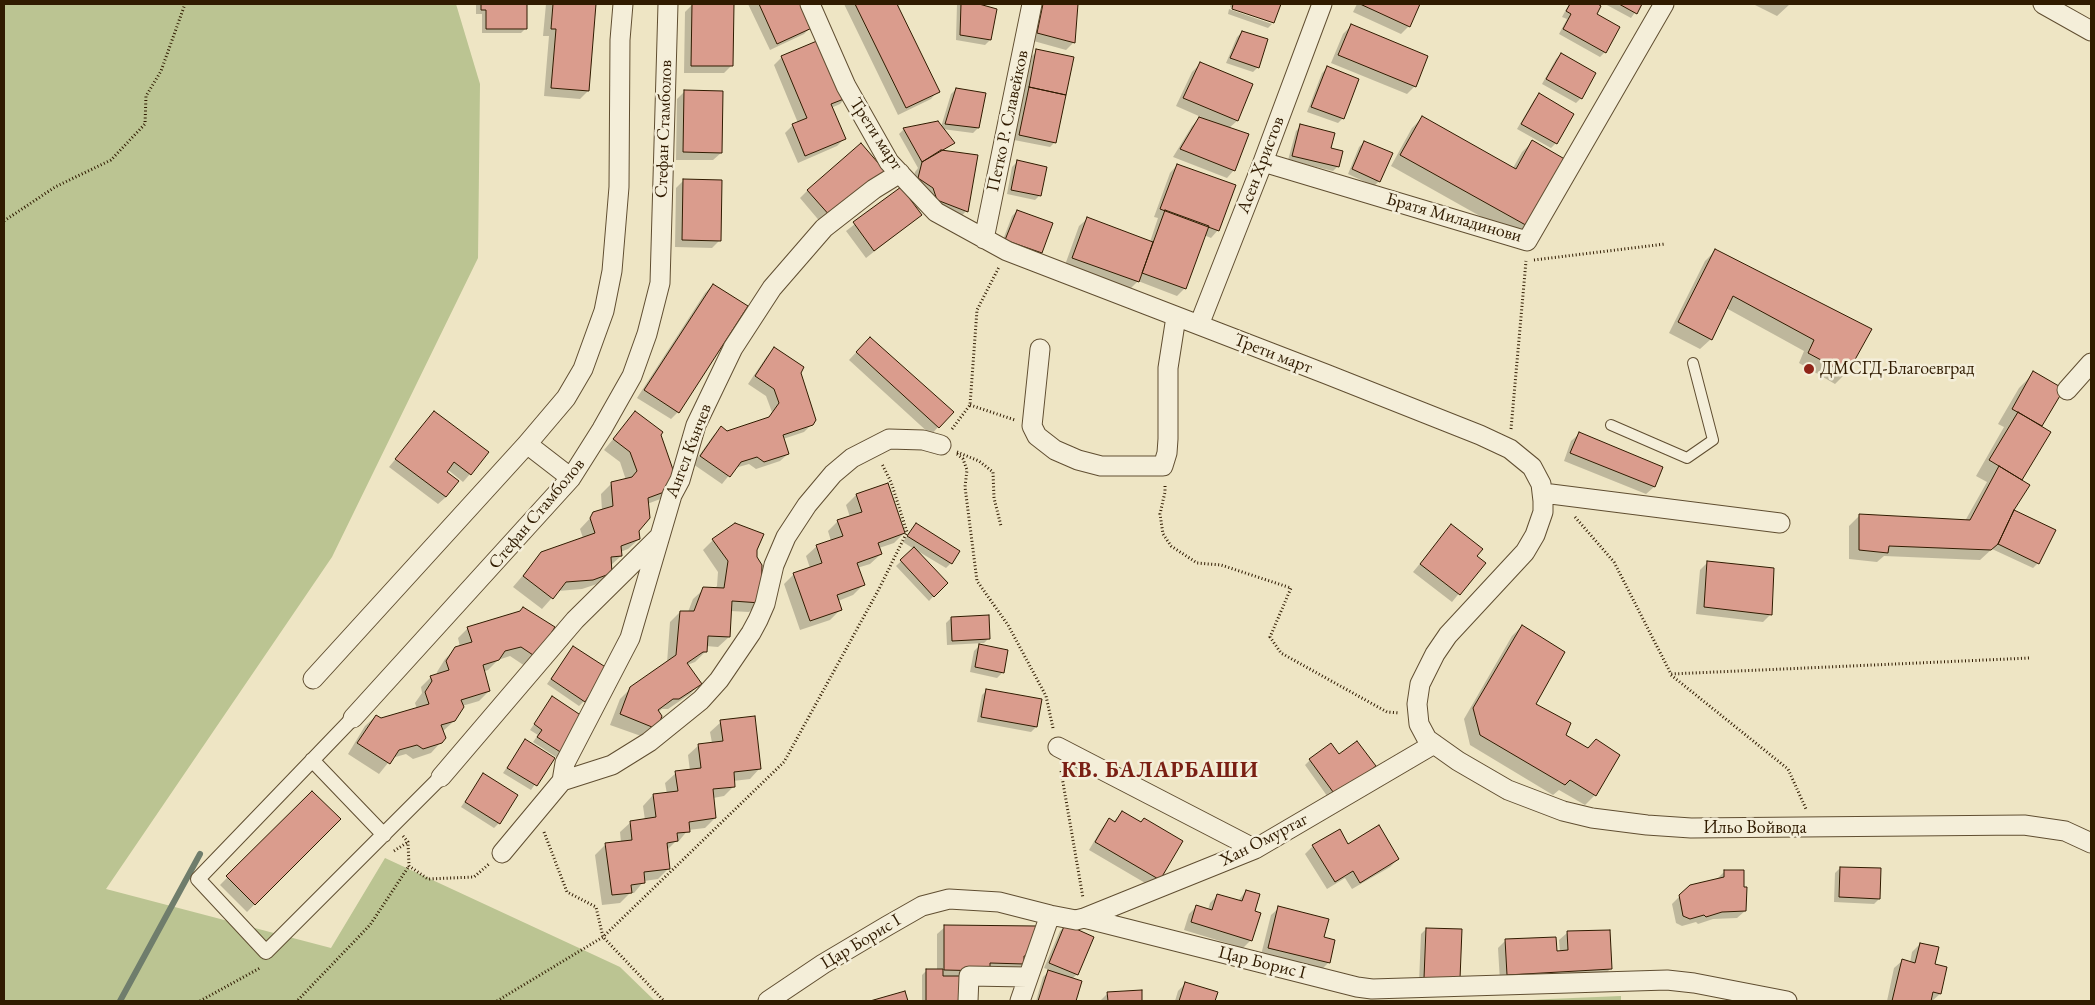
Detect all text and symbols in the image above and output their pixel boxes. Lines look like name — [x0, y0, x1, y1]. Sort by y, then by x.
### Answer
street label: Петко Р. Славейков — [982, 48, 1034, 194]
street label: Стефан Стамболов — [651, 60, 677, 198]
street label: Трети март — [845, 94, 907, 174]
street label: Асен Христов — [1233, 113, 1289, 217]
street label: Братя Миладинови — [1384, 188, 1524, 248]
street label: Трети март — [1231, 329, 1315, 379]
place label: ДМСГД-Благоевград — [1820, 358, 1974, 380]
marker: ДМСГД-Благоевград — [1802, 362, 1816, 376]
street label: Ангел Кънчев — [661, 401, 717, 501]
street label: Стефан Стамболов — [484, 454, 590, 574]
district label: КВ. БАЛАРБАШИ — [1060, 758, 1260, 784]
street label: Хан Омуртаг — [1216, 809, 1312, 871]
street label: Ильо Войвода — [1703, 817, 1807, 839]
street label: Цар Борис I — [817, 910, 905, 974]
street label: Цар Борис I — [1216, 942, 1308, 984]

